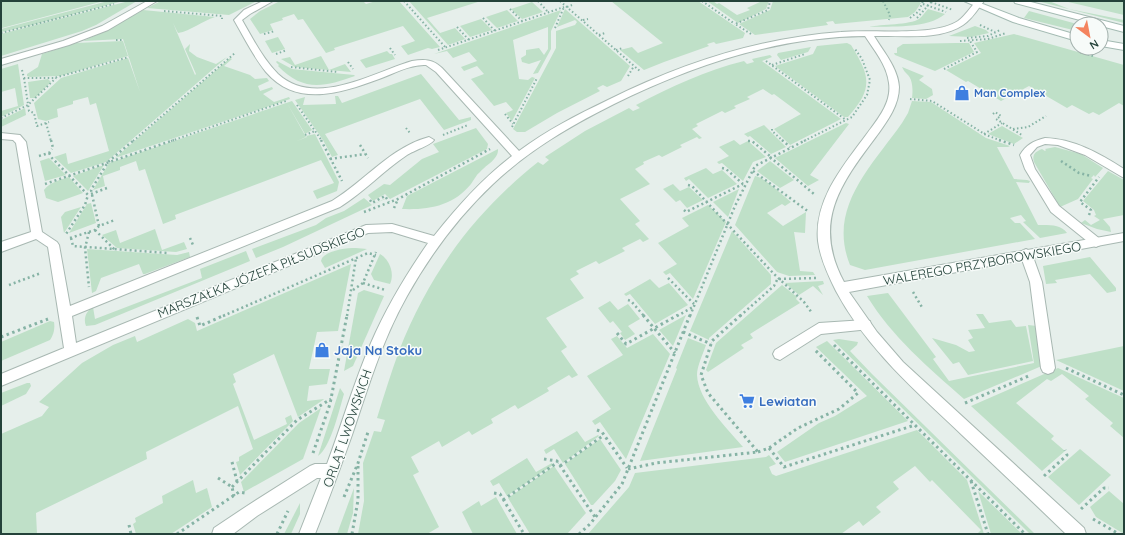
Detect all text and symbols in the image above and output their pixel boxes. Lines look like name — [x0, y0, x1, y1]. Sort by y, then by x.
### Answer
north arrow — [1069, 16, 1109, 56]
text: N — [1087, 36, 1101, 53]
shop icon: Man Complex — [953, 84, 971, 102]
place label: Man Complex — [974, 86, 1046, 100]
street label: MARSZAŁKA JÓZEFA PIŁSUDSKIEGO — [155, 223, 367, 321]
street label: WALEREGO PRZYBOROWSKIEGO — [882, 238, 1082, 288]
shop icon: Jaja Na Stoku — [313, 341, 331, 359]
place label: Jaja Na Stoku — [334, 342, 422, 358]
street label: ORLĄT LWOWSKICH — [319, 367, 375, 489]
supermarket icon: Lewiatan — [738, 392, 756, 410]
place label: Lewiatan — [759, 393, 816, 409]

